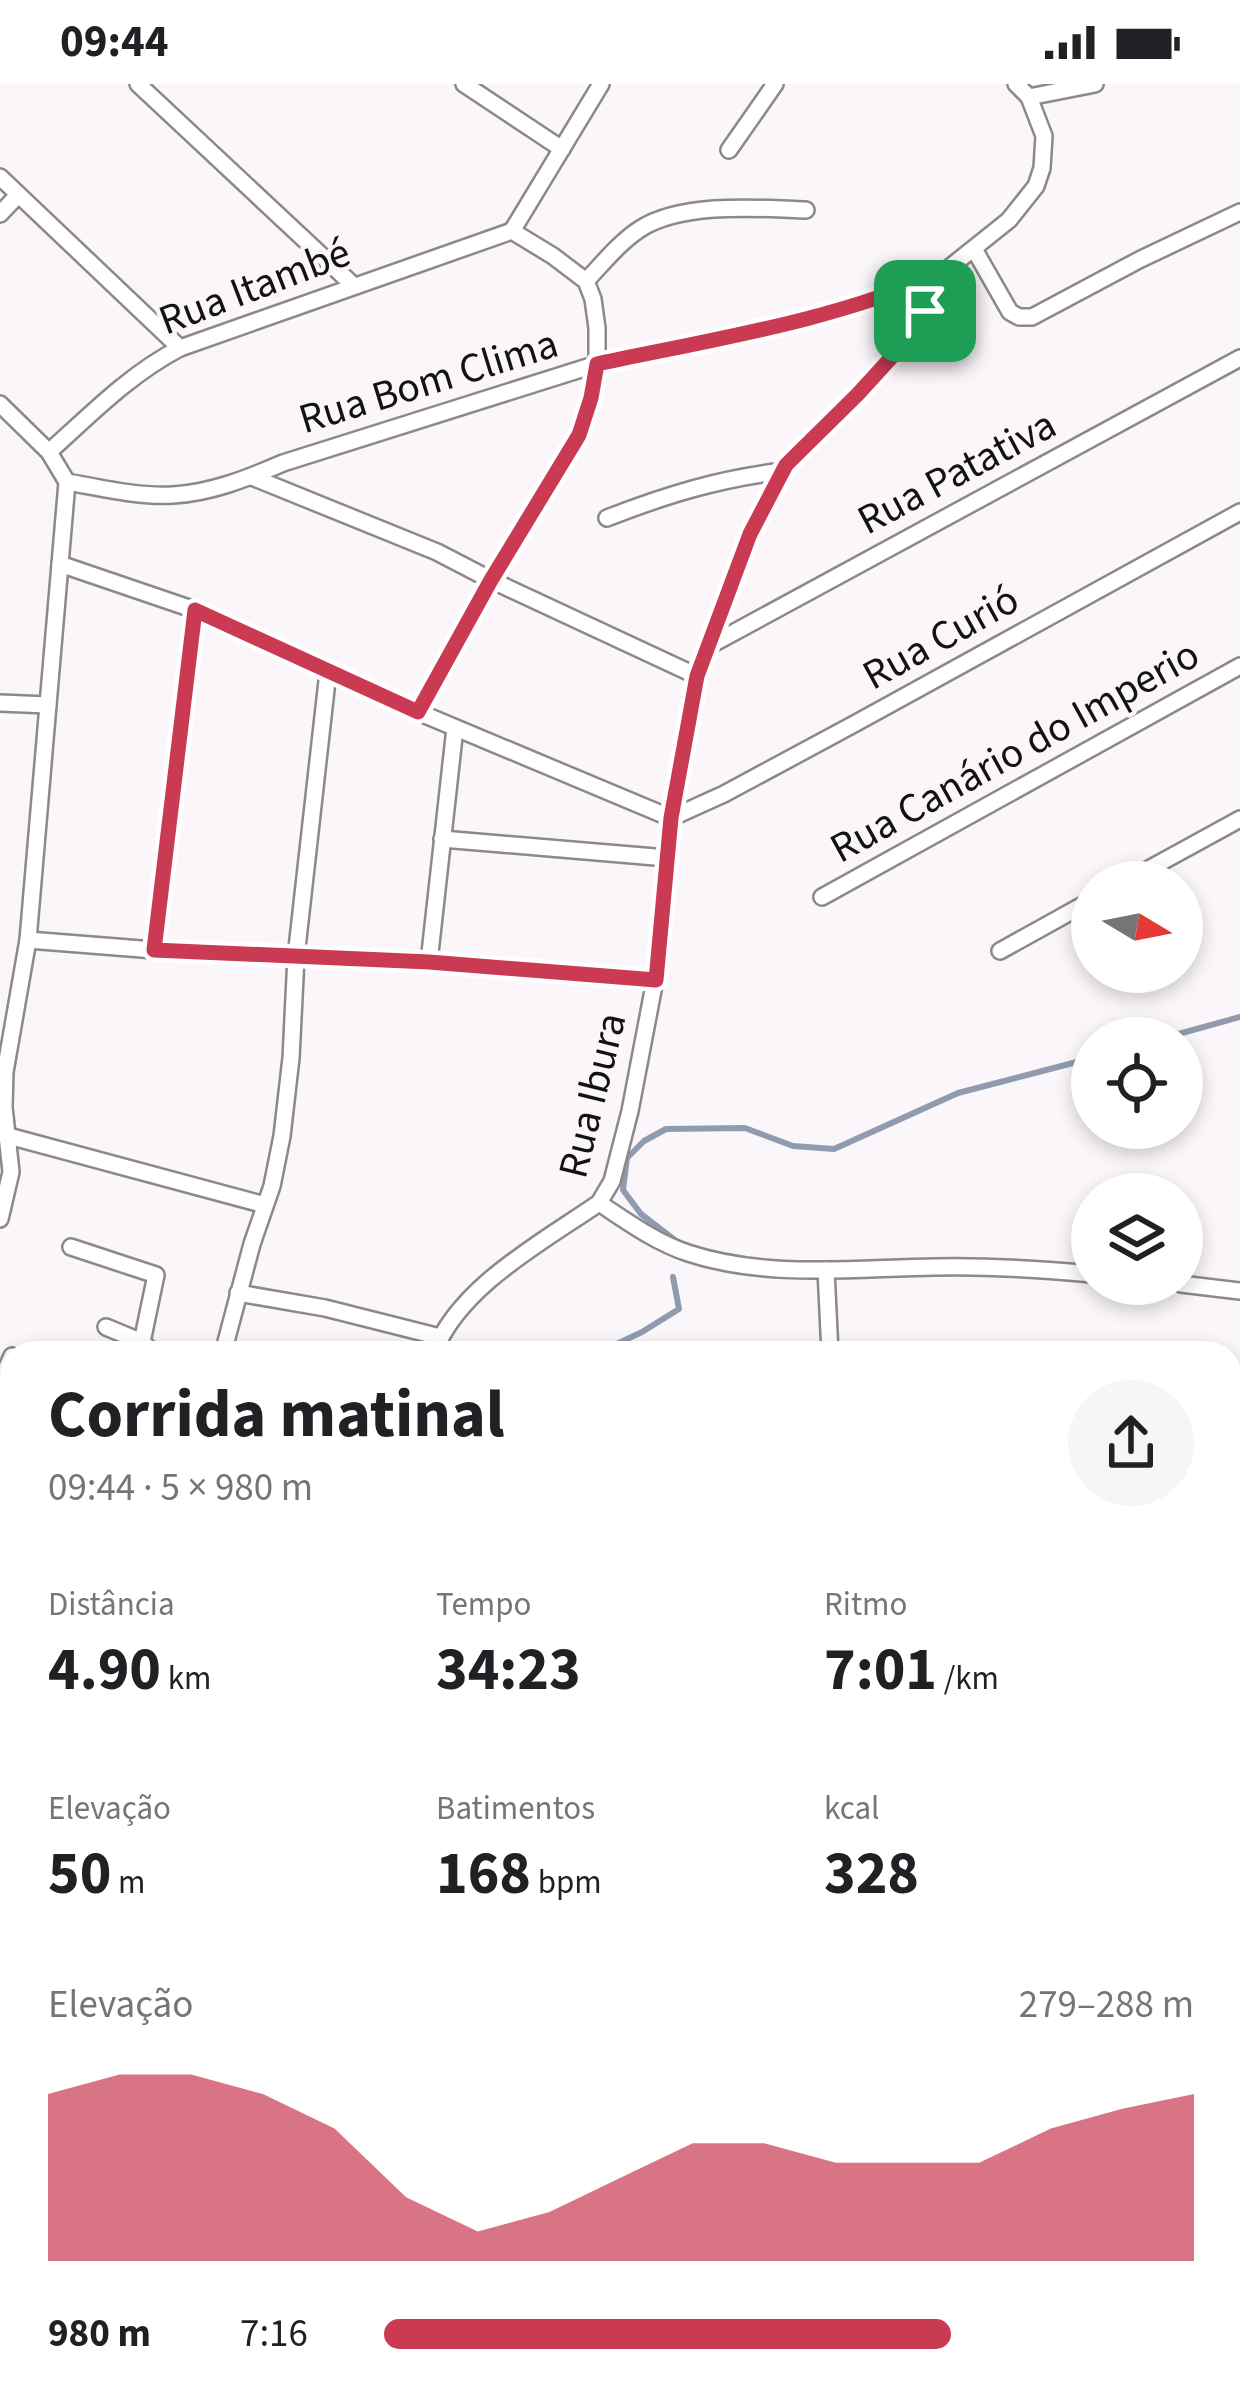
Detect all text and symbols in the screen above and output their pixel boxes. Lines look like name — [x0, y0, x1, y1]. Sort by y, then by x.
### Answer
text: 09:44 — [60, 10, 169, 74]
street label: Rua Itambé — [150, 223, 359, 351]
pin — [874, 260, 976, 362]
icon: arrive — [892, 278, 958, 344]
street label: Rua Bom Clima — [292, 314, 566, 450]
street label: Rua Patativa — [847, 395, 1067, 550]
street label: Rua Curió — [852, 570, 1030, 705]
street label: Rua Canário do Imperio — [819, 625, 1210, 878]
north arrow — [1071, 861, 1203, 993]
map controls — [1071, 861, 1203, 1305]
street label: Rua Ibura — [543, 1007, 642, 1184]
button: locate — [1071, 1017, 1203, 1149]
button: layers — [1071, 1173, 1203, 1305]
text: Corrida matinal — [48, 1368, 505, 1462]
button: share — [1068, 1380, 1194, 1506]
text: 09:44 · 5 × 980 m — [48, 1460, 313, 1516]
text: Distância — [48, 1581, 175, 1628]
text: Tempo — [436, 1581, 531, 1628]
text: Ritmo — [824, 1581, 907, 1628]
text: 4.90 — [48, 1628, 161, 1713]
text: 34:23 — [436, 1628, 581, 1713]
text: 7:01 — [824, 1628, 937, 1713]
text: km — [161, 1655, 211, 1702]
text: /km — [937, 1655, 999, 1702]
text: Elevação — [48, 1785, 171, 1832]
text: Batimentos — [436, 1785, 595, 1832]
text: kcal — [824, 1785, 880, 1832]
text: 50 — [48, 1832, 111, 1917]
text: 168 — [436, 1832, 531, 1917]
text: 328 — [824, 1832, 919, 1917]
text: m — [111, 1859, 145, 1906]
text: bpm — [531, 1859, 602, 1906]
text: Elevação — [48, 1977, 193, 2033]
text: 279–288 m — [1019, 1977, 1194, 2033]
text: 980 m — [48, 2306, 151, 2362]
text: 7:16 — [240, 2306, 308, 2362]

